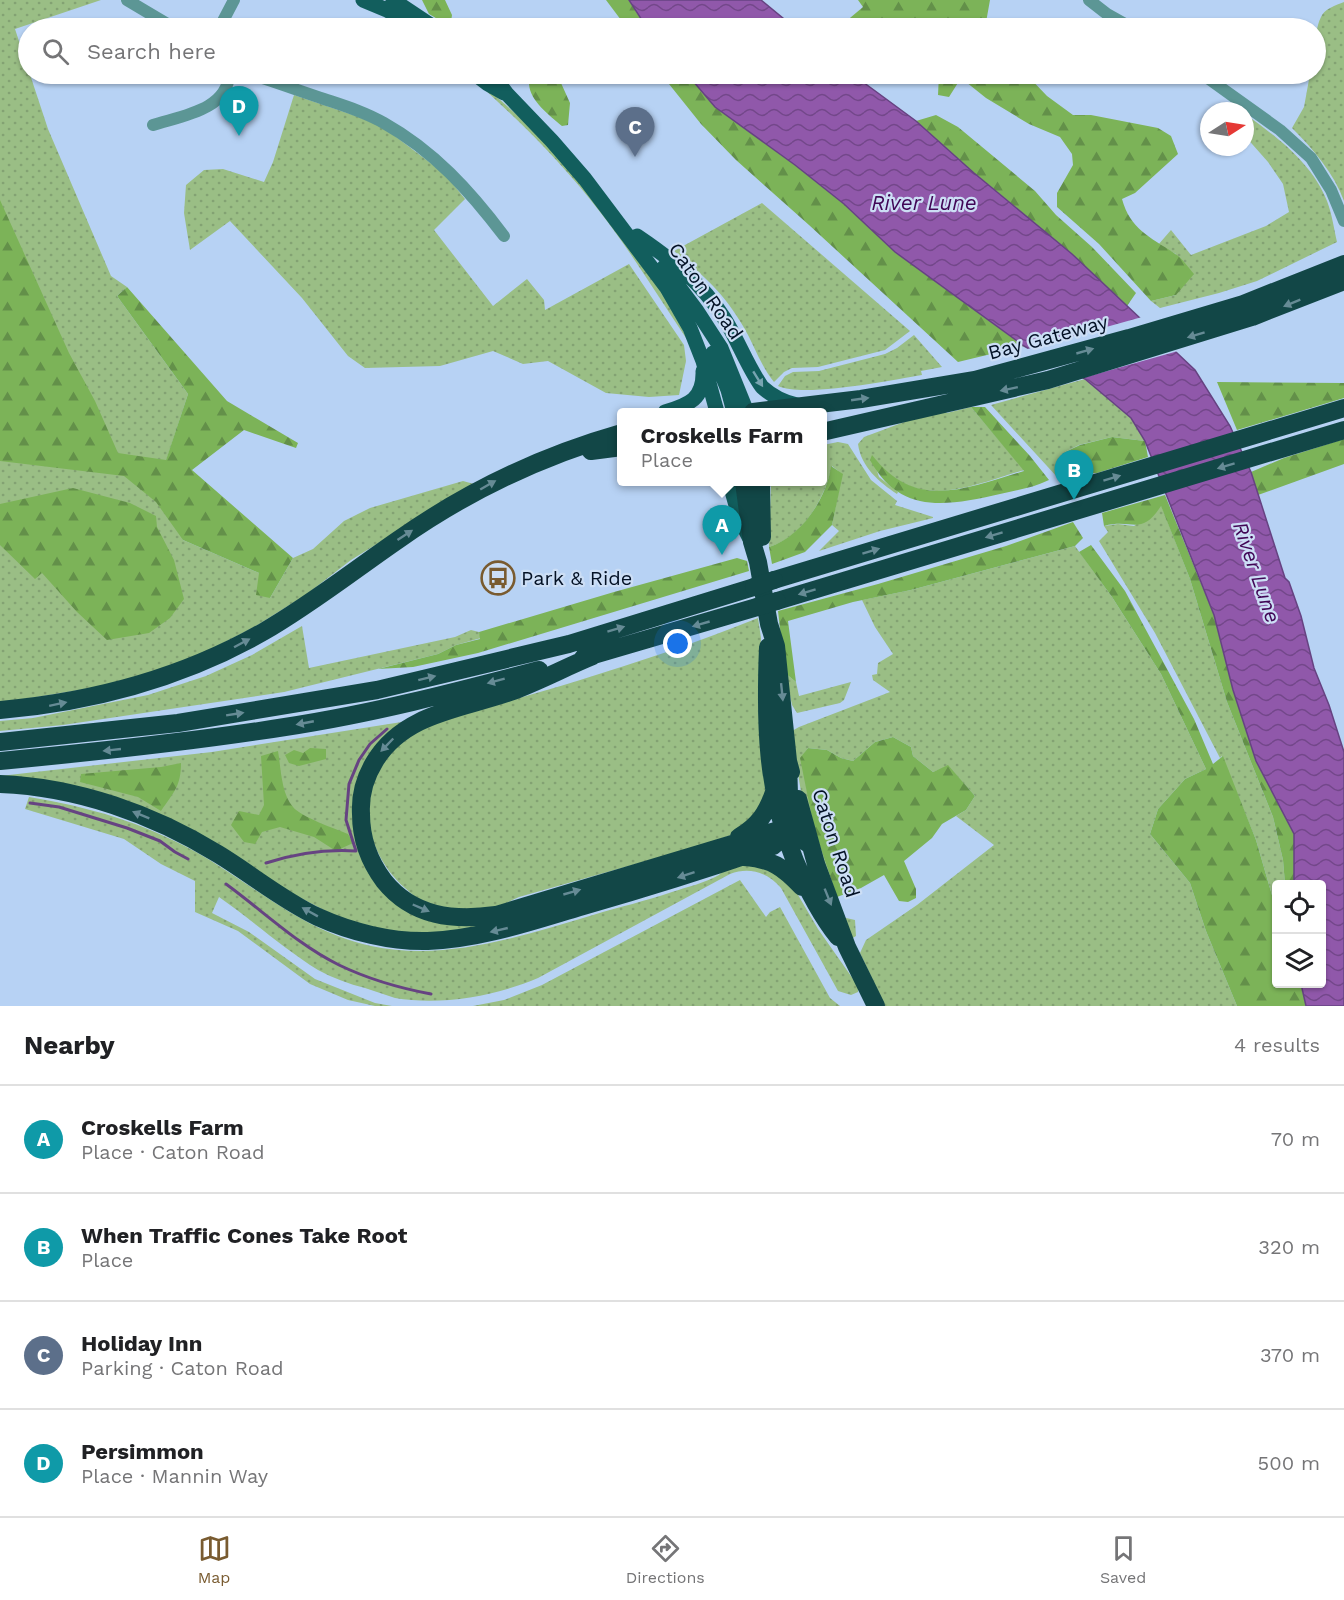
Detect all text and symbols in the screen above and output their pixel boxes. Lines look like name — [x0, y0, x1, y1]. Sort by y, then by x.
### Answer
search box — [18, 18, 1326, 84]
icon: search — [39, 35, 72, 68]
text: Search here — [87, 39, 216, 64]
pin: D — [220, 86, 258, 136]
north arrow — [1200, 102, 1254, 156]
pin: C — [616, 108, 654, 157]
water label: River Lune — [871, 190, 977, 215]
street label: Caton Road — [664, 238, 748, 344]
one-way arrow — [1282, 298, 1300, 308]
street label: Bay Gateway — [985, 309, 1111, 365]
one-way arrow — [1187, 331, 1205, 340]
one-way arrow — [1076, 345, 1094, 355]
one-way arrow — [753, 371, 764, 388]
one-way arrow — [1000, 384, 1018, 394]
one-way arrow — [850, 395, 869, 404]
popup — [617, 408, 827, 486]
text: Croskells Farm — [641, 423, 803, 448]
text: Place — [641, 448, 693, 472]
pin: B — [1054, 450, 1094, 500]
one-way arrow — [1217, 462, 1235, 471]
one-way arrow — [1103, 473, 1121, 482]
one-way arrow — [480, 480, 496, 491]
pin: A — [702, 506, 742, 555]
water label: River Lune — [1228, 518, 1286, 626]
one-way arrow — [397, 530, 413, 541]
one-way arrow — [985, 531, 1003, 540]
one-way arrow — [862, 546, 880, 555]
bus stop icon: Park & Ride — [480, 560, 516, 596]
place label: Park & Ride — [521, 566, 632, 590]
one-way arrow — [798, 588, 816, 597]
one-way arrow — [692, 620, 710, 629]
one-way arrow — [607, 624, 625, 633]
your location — [663, 629, 692, 658]
one-way arrow — [234, 638, 251, 647]
one-way arrow — [418, 673, 437, 682]
one-way arrow — [487, 677, 505, 687]
one-way arrow — [777, 682, 786, 701]
one-way arrow — [49, 699, 68, 708]
one-way arrow — [226, 710, 245, 719]
one-way arrow — [296, 719, 315, 728]
one-way arrow — [380, 738, 394, 753]
one-way arrow — [103, 745, 122, 755]
street label: Caton Road — [807, 786, 865, 900]
one-way arrow — [132, 810, 150, 820]
one-way arrow — [677, 871, 695, 880]
map controls — [1272, 880, 1326, 988]
button: locate — [1272, 880, 1326, 934]
one-way arrow — [563, 887, 581, 896]
one-way arrow — [823, 888, 833, 906]
one-way arrow — [413, 903, 431, 913]
one-way arrow — [301, 907, 318, 917]
one-way arrow — [490, 926, 509, 935]
button: layers — [1272, 934, 1326, 988]
text: Nearby — [24, 1030, 115, 1060]
text: 4 results — [1234, 1033, 1320, 1057]
text: Croskells Farm — [81, 1115, 244, 1140]
text: A — [37, 1127, 50, 1151]
text: 70 m — [1271, 1127, 1320, 1151]
text: Place · Caton Road — [81, 1140, 265, 1164]
text: When Traffic Cones Take Root — [81, 1223, 407, 1248]
text: B — [37, 1235, 50, 1259]
text: 320 m — [1258, 1235, 1320, 1259]
text: Place — [81, 1248, 133, 1272]
text: Holiday Inn — [81, 1331, 202, 1356]
text: C — [37, 1343, 50, 1367]
text: 370 m — [1260, 1343, 1320, 1367]
text: Parking · Caton Road — [81, 1356, 284, 1380]
text: Persimmon — [81, 1439, 204, 1464]
text: D — [36, 1451, 51, 1475]
text: 500 m — [1258, 1451, 1320, 1475]
text: Place · Mannin Way — [81, 1464, 268, 1488]
tab: Map — [198, 1532, 231, 1587]
tab: Directions — [626, 1532, 705, 1587]
tab: Saved — [1100, 1532, 1146, 1587]

